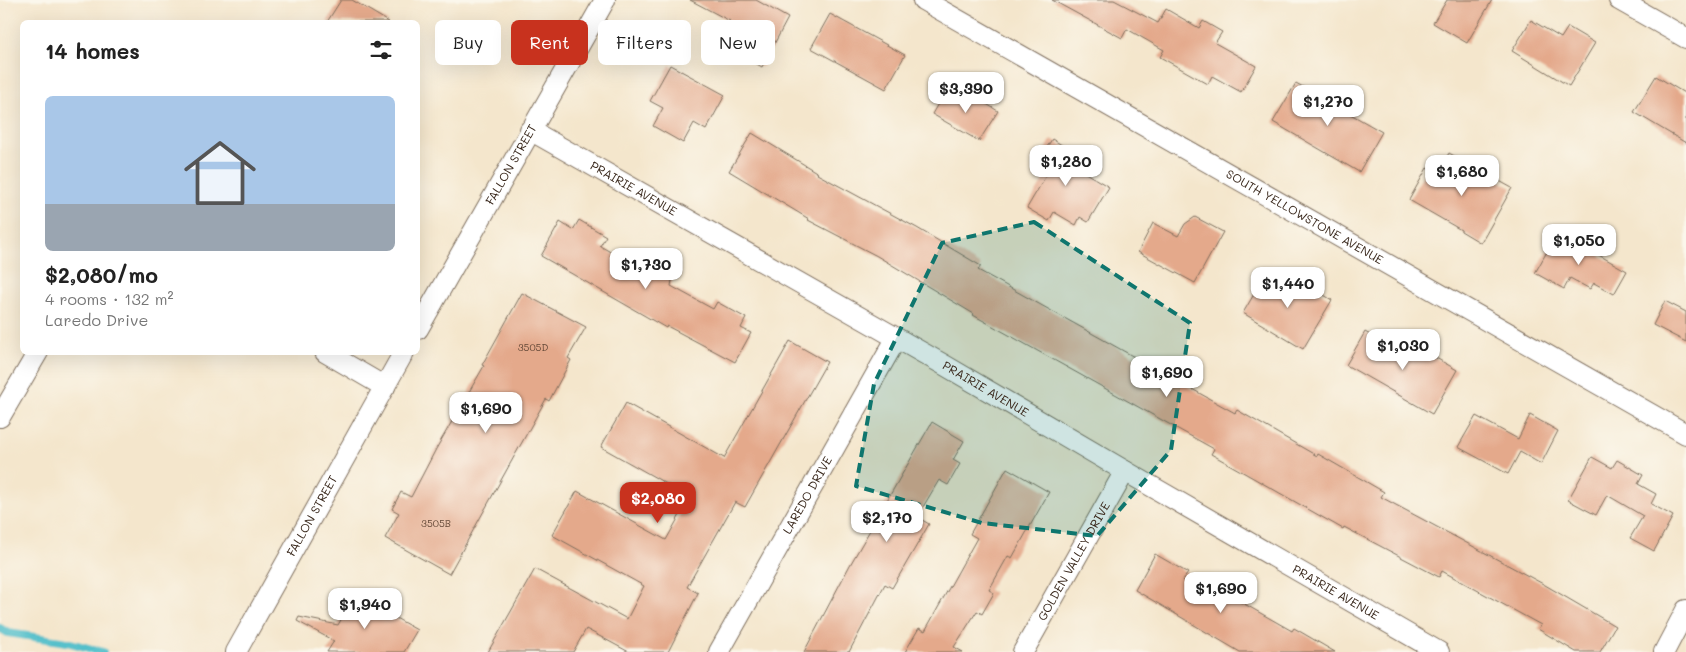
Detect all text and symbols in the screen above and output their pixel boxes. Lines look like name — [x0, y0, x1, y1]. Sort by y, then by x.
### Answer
chip: Buy — [435, 20, 501, 65]
chip: Rent — [511, 20, 588, 65]
chip: Filters — [598, 20, 691, 65]
chip: New — [701, 20, 775, 65]
icon: filters — [367, 36, 395, 64]
text: 14 homes — [45, 37, 140, 64]
pin: $3,390 — [925, 72, 1007, 114]
text: $3,390 — [939, 77, 993, 98]
pin: $1,270 — [1287, 84, 1369, 127]
text: $1,270 — [1303, 90, 1353, 111]
street label: FALLON STREET — [481, 121, 540, 207]
icon: home — [175, 128, 265, 218]
pin: $1,280 — [1025, 144, 1107, 187]
text: $1,280 — [1040, 150, 1092, 171]
pin: $1,680 — [1421, 154, 1503, 197]
street label: PRAIRIE AVENUE — [588, 157, 680, 219]
text: $1,680 — [1436, 160, 1488, 181]
street label: SOUTH YELLOWSTONE AVENUE — [1224, 165, 1387, 267]
pin: $1,050 — [1538, 224, 1620, 266]
text: $1,050 — [1553, 229, 1605, 250]
pin: $1,730 — [605, 248, 687, 290]
text: $1,730 — [621, 253, 671, 274]
text: $2,080/mo — [45, 261, 158, 288]
pin: $1,440 — [1247, 266, 1329, 309]
text: $1,440 — [1262, 272, 1314, 293]
text: 4 rooms · 132 m² — [45, 288, 174, 309]
text: Laredo Drive — [45, 309, 148, 330]
pin: $1,030 — [1362, 328, 1444, 371]
text: $1,030 — [1377, 334, 1429, 355]
house number: 3505D — [518, 340, 548, 354]
pin: $1,690 — [1126, 356, 1208, 398]
street label: PRAIRIE AVENUE — [940, 357, 1032, 420]
text: $1,690 — [1141, 361, 1193, 382]
pin: $1,690 — [445, 392, 527, 434]
text: $1,690 — [460, 397, 512, 418]
street label: LAREDO DRIVE — [778, 453, 835, 536]
street label: FALLON STREET — [282, 472, 341, 559]
pin: $2,080 — [617, 482, 699, 524]
text: $2,080 — [631, 487, 685, 508]
street label: GOLDEN VALLEY DRIVE — [1033, 499, 1113, 623]
pin: $2,170 — [846, 500, 928, 543]
text: $2,170 — [862, 506, 912, 527]
house number: 3505B — [421, 516, 451, 530]
street label: PRAIRIE AVENUE — [1290, 560, 1382, 623]
pin: $1,690 — [1180, 572, 1262, 614]
text: $1,690 — [1195, 577, 1247, 598]
pin: $1,940 — [324, 588, 406, 630]
text: $1,940 — [339, 593, 391, 614]

